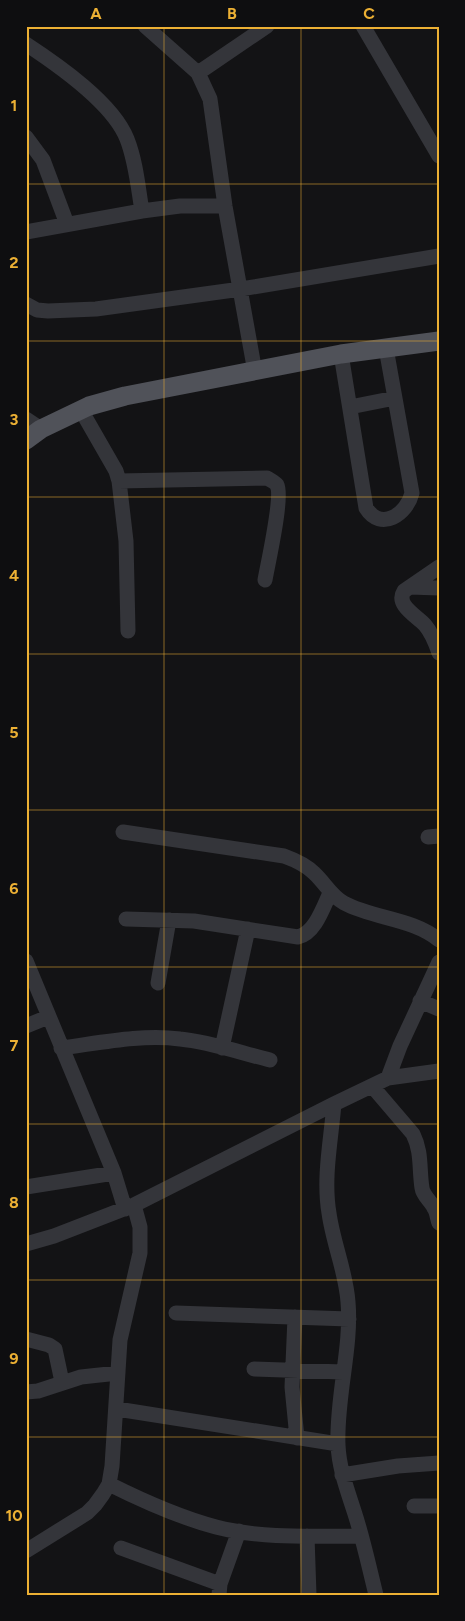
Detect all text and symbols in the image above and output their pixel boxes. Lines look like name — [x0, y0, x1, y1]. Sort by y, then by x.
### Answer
text: A — [90, 4, 102, 23]
text: B — [227, 4, 237, 23]
text: C — [363, 4, 375, 23]
text: 1 — [11, 96, 17, 115]
text: 2 — [9, 253, 19, 272]
text: 3 — [10, 410, 19, 429]
text: 4 — [9, 566, 19, 585]
text: 5 — [9, 723, 19, 742]
text: 6 — [9, 879, 19, 898]
text: 7 — [10, 1036, 19, 1055]
text: 8 — [9, 1193, 19, 1212]
text: 9 — [9, 1349, 19, 1368]
text: 10 — [5, 1506, 23, 1525]

